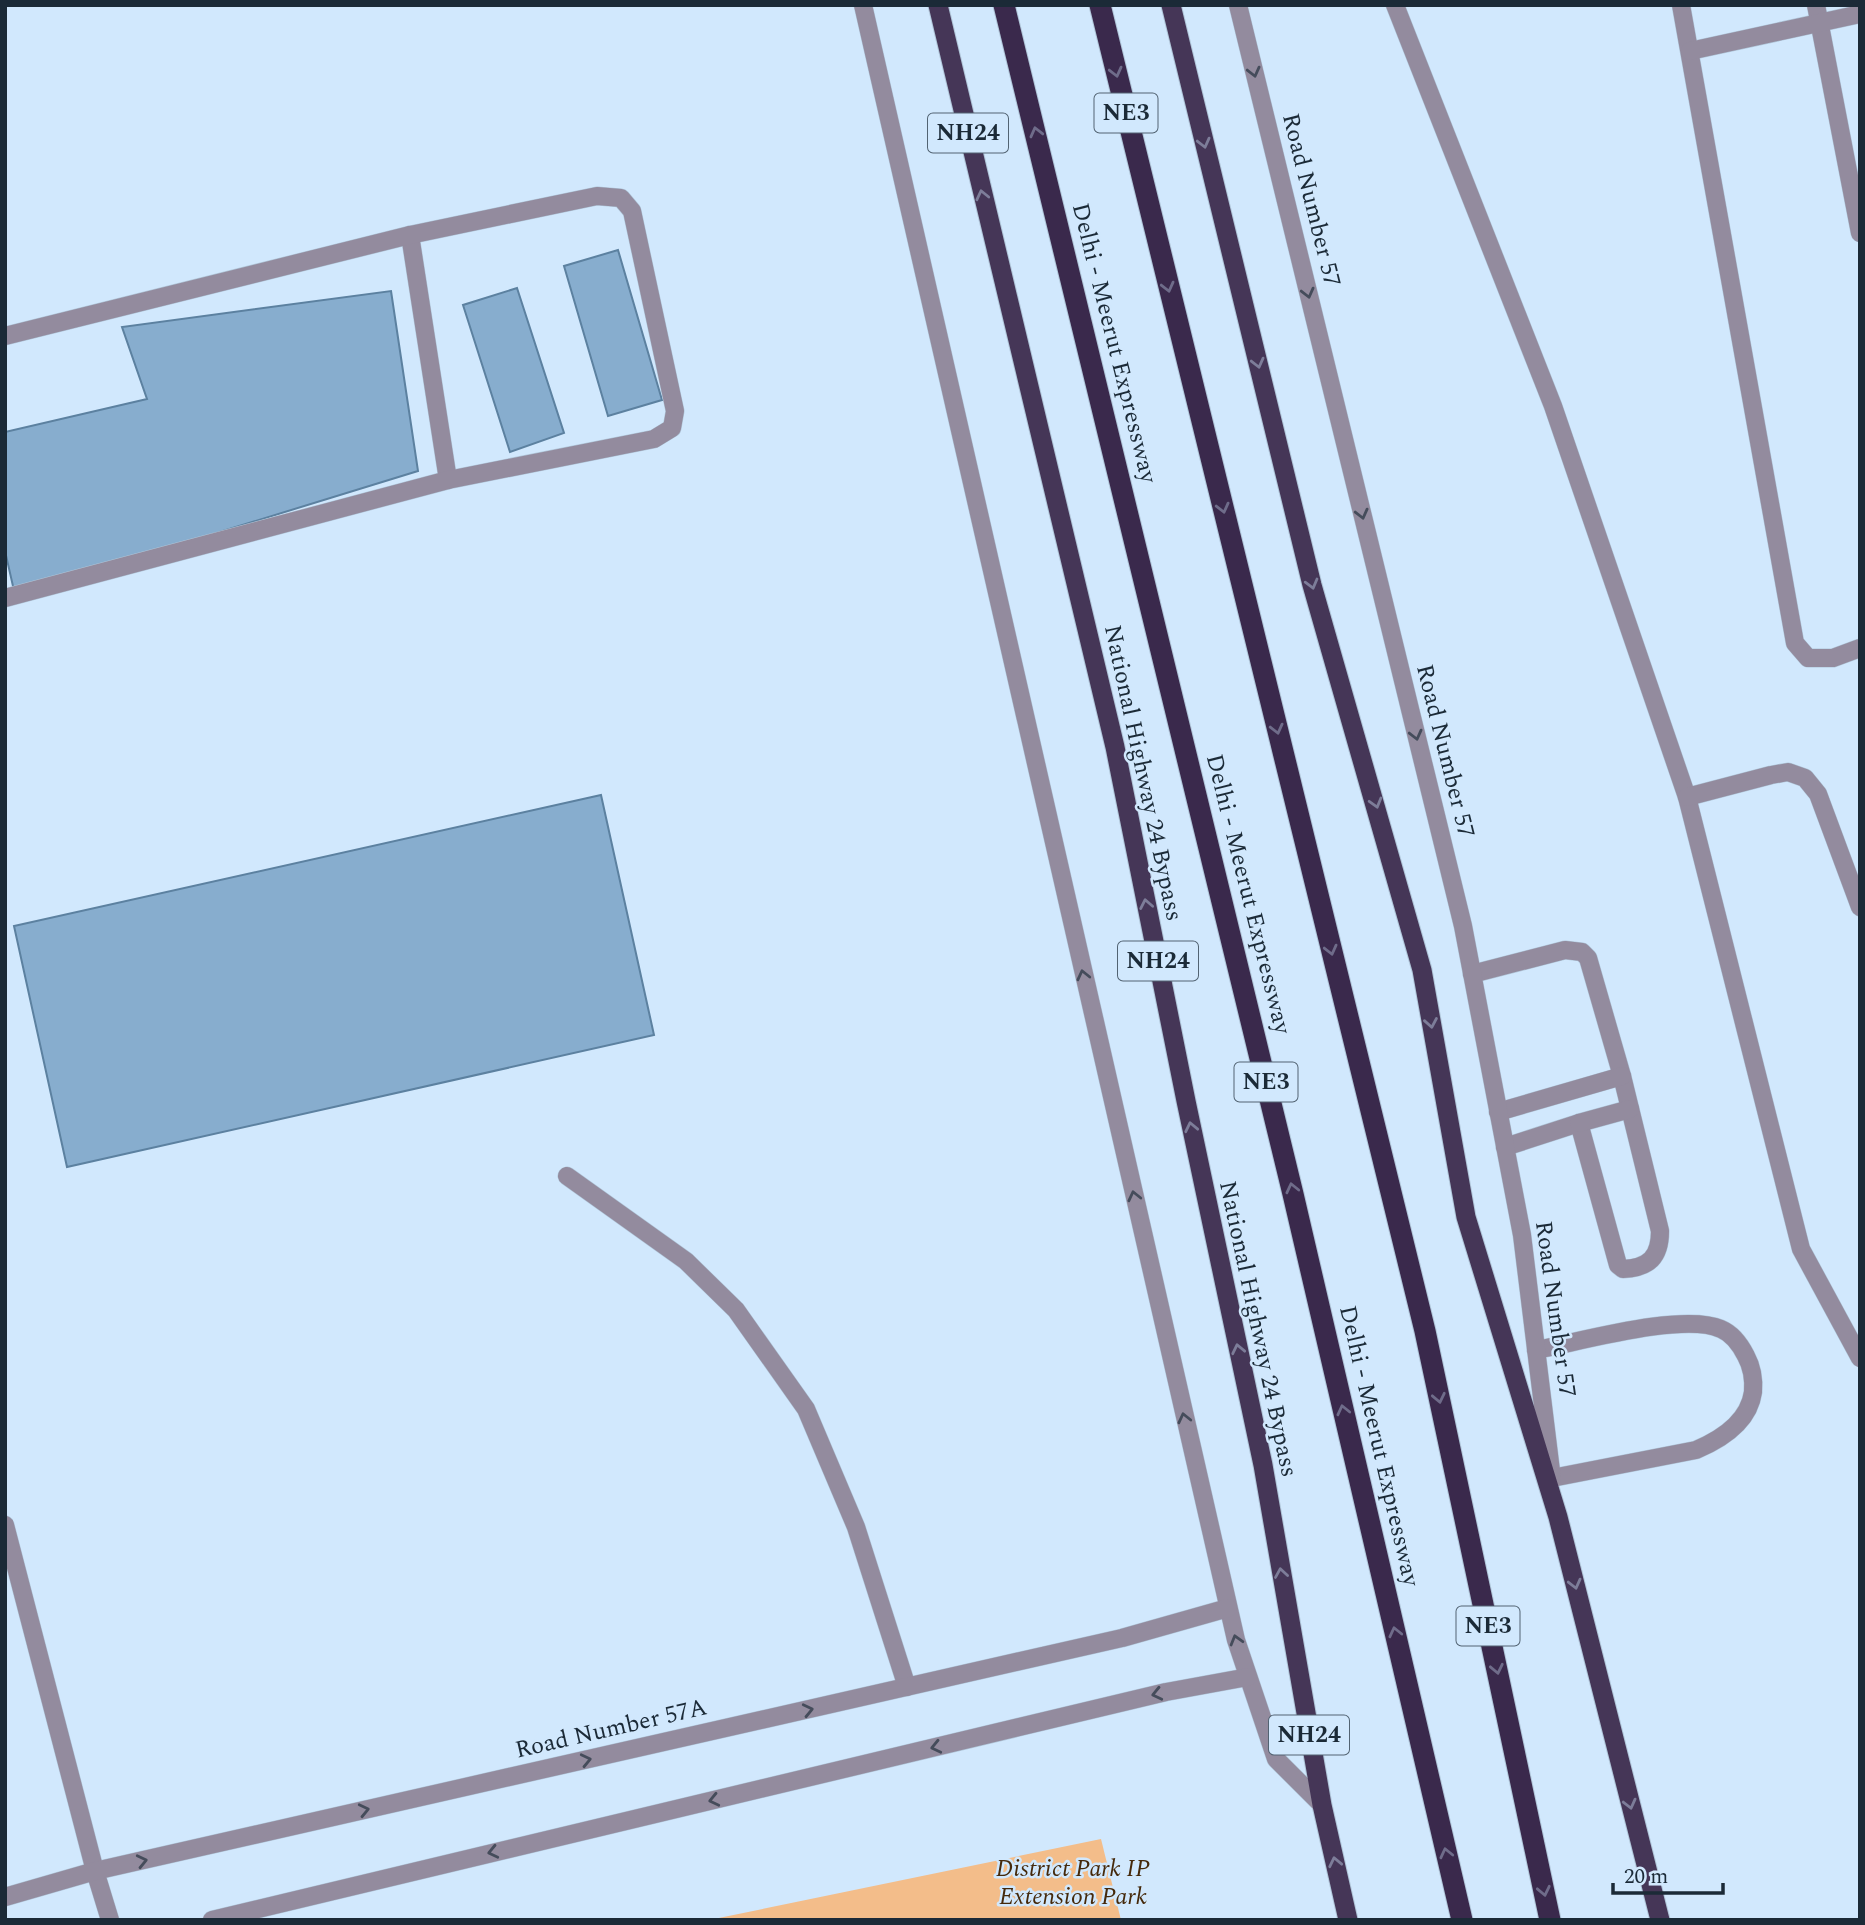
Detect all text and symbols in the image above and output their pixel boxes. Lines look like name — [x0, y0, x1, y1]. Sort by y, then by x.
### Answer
one-way arrow — [1246, 65, 1260, 77]
one-way arrow — [1108, 66, 1122, 78]
road number: NE3 — [1094, 94, 1158, 132]
street label: Road Number 57 — [1272, 109, 1350, 291]
road number: NH24 — [928, 114, 1008, 152]
one-way arrow — [1029, 126, 1044, 138]
one-way arrow — [1196, 137, 1211, 149]
one-way arrow — [976, 189, 991, 201]
street label: Delhi - Meerut Expressway — [1062, 199, 1167, 488]
one-way arrow — [1160, 281, 1174, 293]
one-way arrow — [1300, 286, 1314, 298]
one-way arrow — [1250, 357, 1264, 369]
one-way arrow — [1215, 502, 1229, 514]
one-way arrow — [1354, 507, 1368, 519]
one-way arrow — [1304, 578, 1318, 590]
street label: National Highway 24 Bypass — [1094, 621, 1192, 925]
street label: Road Number 57 — [1406, 660, 1484, 842]
one-way arrow — [1269, 723, 1283, 735]
one-way arrow — [1408, 728, 1422, 740]
street label: Delhi - Meerut Expressway — [1196, 750, 1301, 1039]
one-way arrow — [1367, 796, 1382, 808]
one-way arrow — [1140, 898, 1155, 910]
road number: NH24 — [1118, 942, 1198, 980]
one-way arrow — [1323, 944, 1337, 956]
one-way arrow — [1077, 969, 1092, 981]
one-way arrow — [1423, 1017, 1438, 1029]
road number: NE3 — [1234, 1063, 1298, 1102]
one-way arrow — [1185, 1121, 1199, 1133]
street label: National Highway 24 Bypass — [1209, 1177, 1307, 1481]
one-way arrow — [1286, 1183, 1300, 1195]
one-way arrow — [1128, 1191, 1142, 1203]
street label: Road Number 57 — [1525, 1218, 1585, 1400]
street label: Delhi - Meerut Expressway — [1329, 1302, 1429, 1591]
one-way arrow — [1232, 1343, 1247, 1355]
one-way arrow — [1431, 1392, 1446, 1404]
one-way arrow — [1337, 1404, 1352, 1416]
one-way arrow — [1178, 1412, 1193, 1424]
one-way arrow — [1274, 1567, 1289, 1579]
one-way arrow — [1567, 1577, 1581, 1589]
road number: NE3 — [1456, 1606, 1520, 1646]
one-way arrow — [1389, 1626, 1403, 1638]
one-way arrow — [1230, 1634, 1245, 1646]
one-way arrow — [1488, 1663, 1503, 1675]
one-way arrow — [1151, 1686, 1163, 1700]
street label: Road Number 57A — [512, 1689, 710, 1769]
one-way arrow — [802, 1703, 814, 1718]
road number: NH24 — [1269, 1716, 1349, 1754]
one-way arrow — [930, 1739, 942, 1753]
one-way arrow — [580, 1754, 592, 1768]
one-way arrow — [709, 1791, 721, 1806]
one-way arrow — [1622, 1798, 1636, 1810]
one-way arrow — [358, 1804, 370, 1819]
one-way arrow — [487, 1844, 499, 1859]
one-way arrow — [1440, 1847, 1454, 1859]
park label: District Park IP Extension Park — [996, 1851, 1150, 1915]
scale bar — [1613, 1852, 1723, 1896]
one-way arrow — [136, 1854, 148, 1869]
one-way arrow — [1329, 1856, 1343, 1868]
text: 20 m — [1624, 1861, 1668, 1893]
one-way arrow — [1536, 1885, 1551, 1897]

